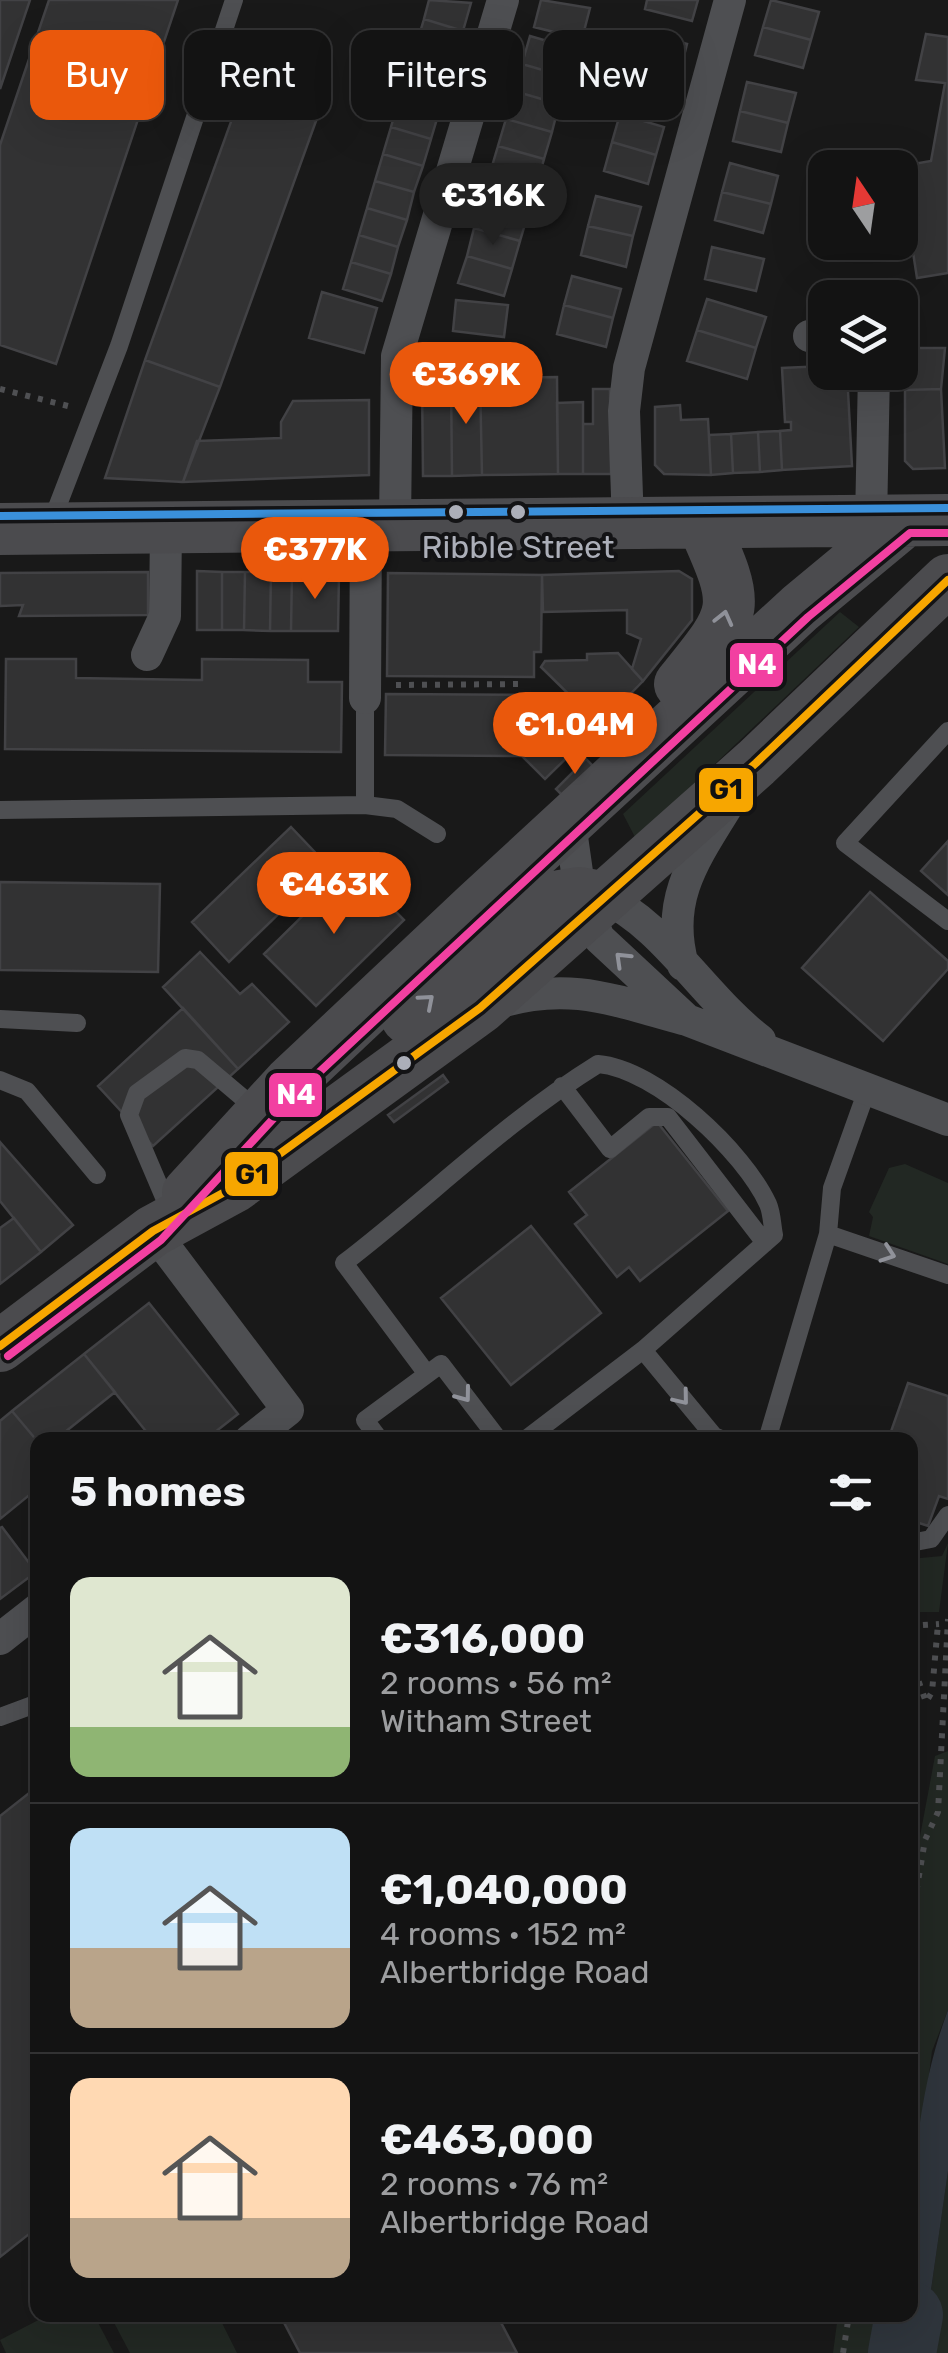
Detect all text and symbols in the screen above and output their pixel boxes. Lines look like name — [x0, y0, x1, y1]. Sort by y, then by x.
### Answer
chip: Buy — [30, 30, 164, 120]
chip: Rent — [184, 30, 331, 120]
chip: Filters — [351, 30, 523, 120]
chip: New — [543, 30, 684, 120]
north arrow — [808, 150, 918, 260]
map controls — [808, 150, 918, 390]
pin: €316K — [423, 163, 563, 248]
text: €316K — [441, 176, 545, 214]
button: layers — [808, 280, 918, 390]
pin: €369K — [396, 342, 536, 427]
text: €369K — [412, 355, 520, 393]
unlabelled marker — [446, 502, 466, 522]
marker: Ribble Street — [508, 502, 528, 522]
pin: €377K — [245, 517, 385, 602]
place label: Ribble Street — [422, 528, 614, 566]
text: €377K — [263, 530, 367, 568]
one-way arrow — [712, 610, 733, 627]
line badge: N4 — [728, 641, 785, 689]
text: N4 — [737, 648, 777, 681]
pin: €1.04M — [494, 692, 656, 777]
text: €1.04M — [515, 705, 635, 743]
line badge: G1 — [697, 766, 755, 814]
text: G1 — [709, 773, 743, 806]
pin: €463K — [264, 852, 404, 937]
text: €463K — [279, 865, 389, 903]
one-way arrow — [615, 953, 633, 971]
one-way arrow — [415, 995, 433, 1013]
unlabelled marker — [394, 1053, 414, 1073]
line badge: N4 — [267, 1071, 324, 1119]
text: N4 — [276, 1078, 316, 1111]
line badge: G1 — [223, 1150, 280, 1198]
text: G1 — [235, 1158, 269, 1191]
one-way arrow — [879, 1243, 896, 1263]
one-way arrow — [453, 1384, 470, 1402]
one-way arrow — [670, 1386, 688, 1404]
icon: filters — [823, 1465, 878, 1520]
text: 5 homes — [70, 1467, 246, 1517]
text: €316,000 — [380, 1614, 585, 1664]
icon: home — [150, 1617, 270, 1737]
text: 2 rooms · 56 m² — [380, 1664, 612, 1702]
text: Witham Street — [380, 1702, 592, 1740]
text: €1,040,000 — [380, 1865, 628, 1915]
icon: home — [150, 1868, 270, 1988]
text: 4 rooms · 152 m² — [380, 1915, 626, 1953]
text: Albertbridge Road — [380, 1953, 650, 1991]
text: €463,000 — [380, 2115, 594, 2165]
icon: home — [150, 2118, 270, 2238]
text: 2 rooms · 76 m² — [380, 2165, 608, 2203]
text: Albertbridge Road — [380, 2203, 650, 2241]

